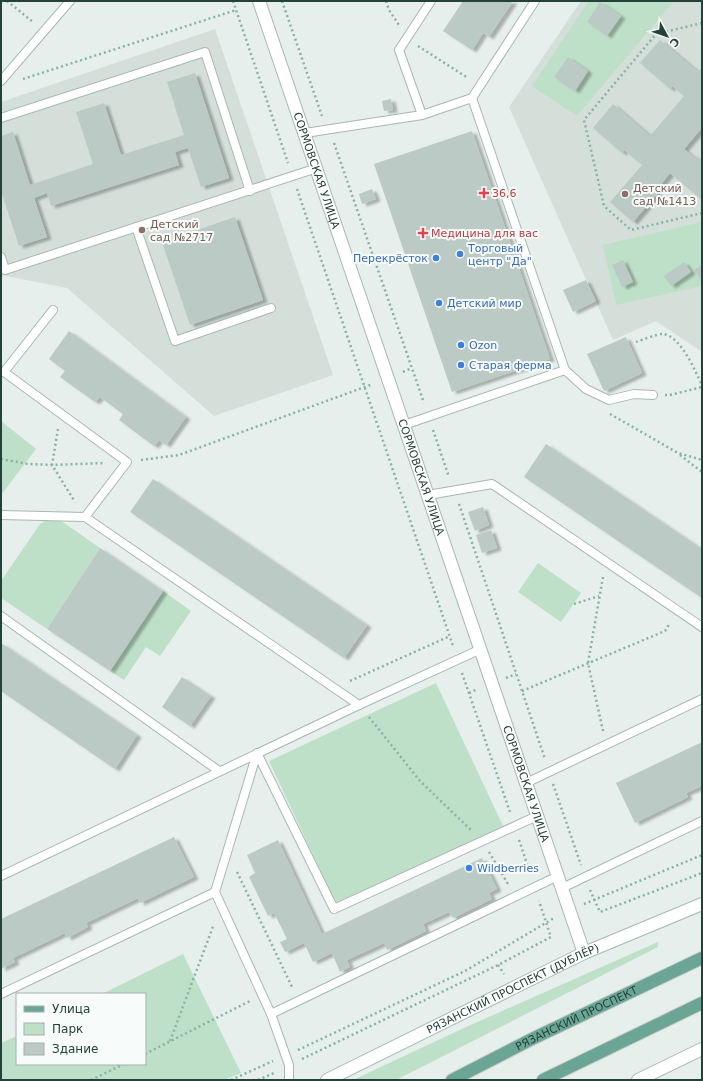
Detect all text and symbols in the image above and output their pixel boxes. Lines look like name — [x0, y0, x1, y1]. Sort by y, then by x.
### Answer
north arrow — [647, 16, 687, 56]
text: С — [667, 35, 682, 49]
street label: СОРМОВСКАЯ УЛИЦА — [290, 111, 342, 231]
place label: Детский сад №1413 — [633, 182, 696, 208]
place label: 36,6 — [492, 187, 517, 200]
marker: 36,6 — [479, 188, 489, 198]
marker: Детский сад №1413 — [620, 189, 630, 199]
place label: Детский сад №2717 — [150, 218, 213, 244]
marker: Детский сад №2717 — [137, 225, 147, 235]
place label: Медицина для вас — [431, 227, 538, 240]
marker: Медицина для вас — [418, 228, 428, 238]
place label: Торговый центр "Да" — [467, 242, 532, 268]
marker: Торговый центр "Да" — [455, 249, 465, 259]
place label: Перекрёсток — [353, 252, 428, 265]
marker: Перекрёсток — [431, 253, 441, 263]
place label: Детский мир — [447, 297, 522, 310]
marker: Детский мир — [434, 298, 444, 308]
place label: Ozon — [469, 339, 497, 352]
marker: Ozon — [456, 340, 466, 350]
place label: Старая ферма — [469, 359, 552, 372]
marker: Старая ферма — [456, 360, 466, 370]
street label: СОРМОВСКАЯ УЛИЦА — [395, 417, 447, 538]
street label: СОРМОВСКАЯ УЛИЦА — [500, 724, 552, 844]
place label: Wildberries — [477, 862, 539, 875]
marker: Wildberries — [464, 863, 474, 873]
street label: РЯЗАНСКИЙ ПРОСПЕКТ (ДУБЛЁР) — [425, 941, 601, 1037]
street label: РЯЗАНСКИЙ ПРОСПЕКТ — [514, 983, 640, 1053]
legend — [16, 993, 146, 1065]
text: Улица — [52, 1002, 90, 1016]
text: Парк — [52, 1022, 83, 1036]
text: Здание — [52, 1042, 98, 1056]

